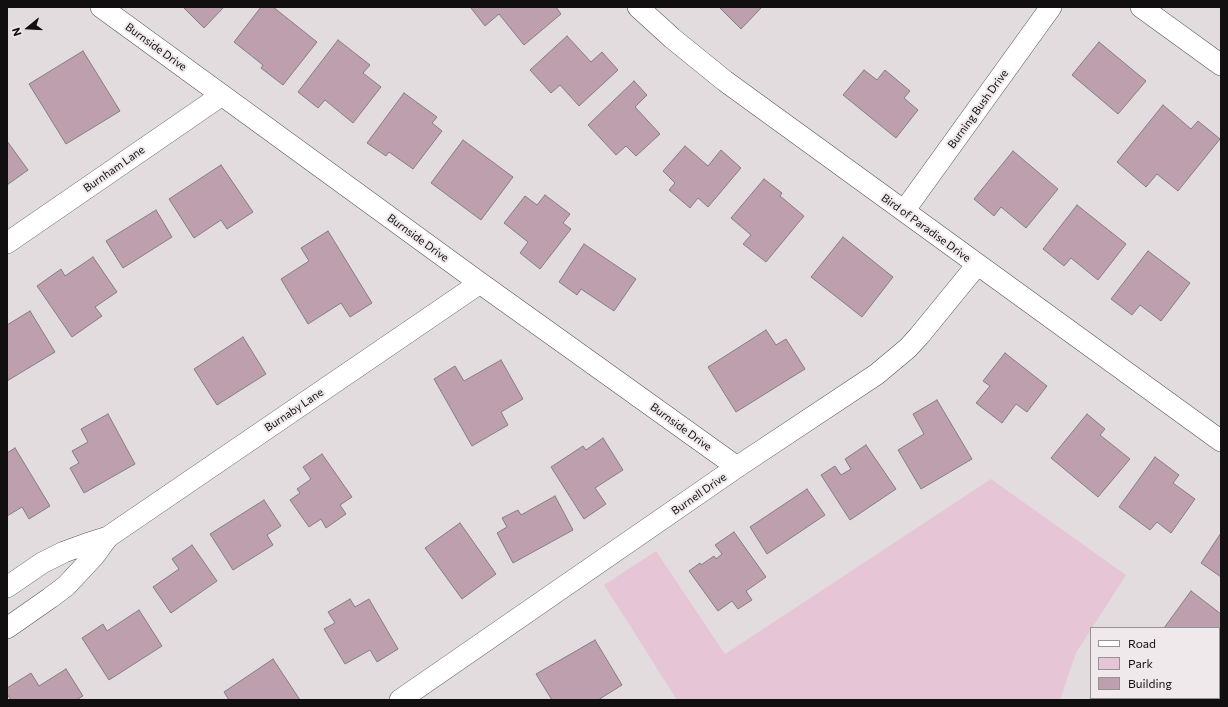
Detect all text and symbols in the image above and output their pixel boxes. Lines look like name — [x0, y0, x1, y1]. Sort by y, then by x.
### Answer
north arrow — [8, 8, 48, 48]
street label: Burnside Drive — [123, 20, 189, 74]
text: N — [9, 26, 24, 38]
street label: Burning Bush Drive — [945, 67, 1011, 151]
street label: Burnham Lane — [81, 143, 147, 195]
street label: Bird of Paradise Drive — [879, 191, 973, 265]
street label: Burnside Drive — [385, 211, 451, 265]
street label: Burnaby Lane — [262, 386, 326, 434]
street label: Burnside Drive — [648, 400, 714, 454]
street label: Burnell Drive — [669, 470, 729, 518]
legend — [1090, 627, 1220, 699]
text: Road — [1128, 636, 1156, 650]
text: Park — [1128, 656, 1153, 670]
text: Building — [1128, 676, 1172, 690]

